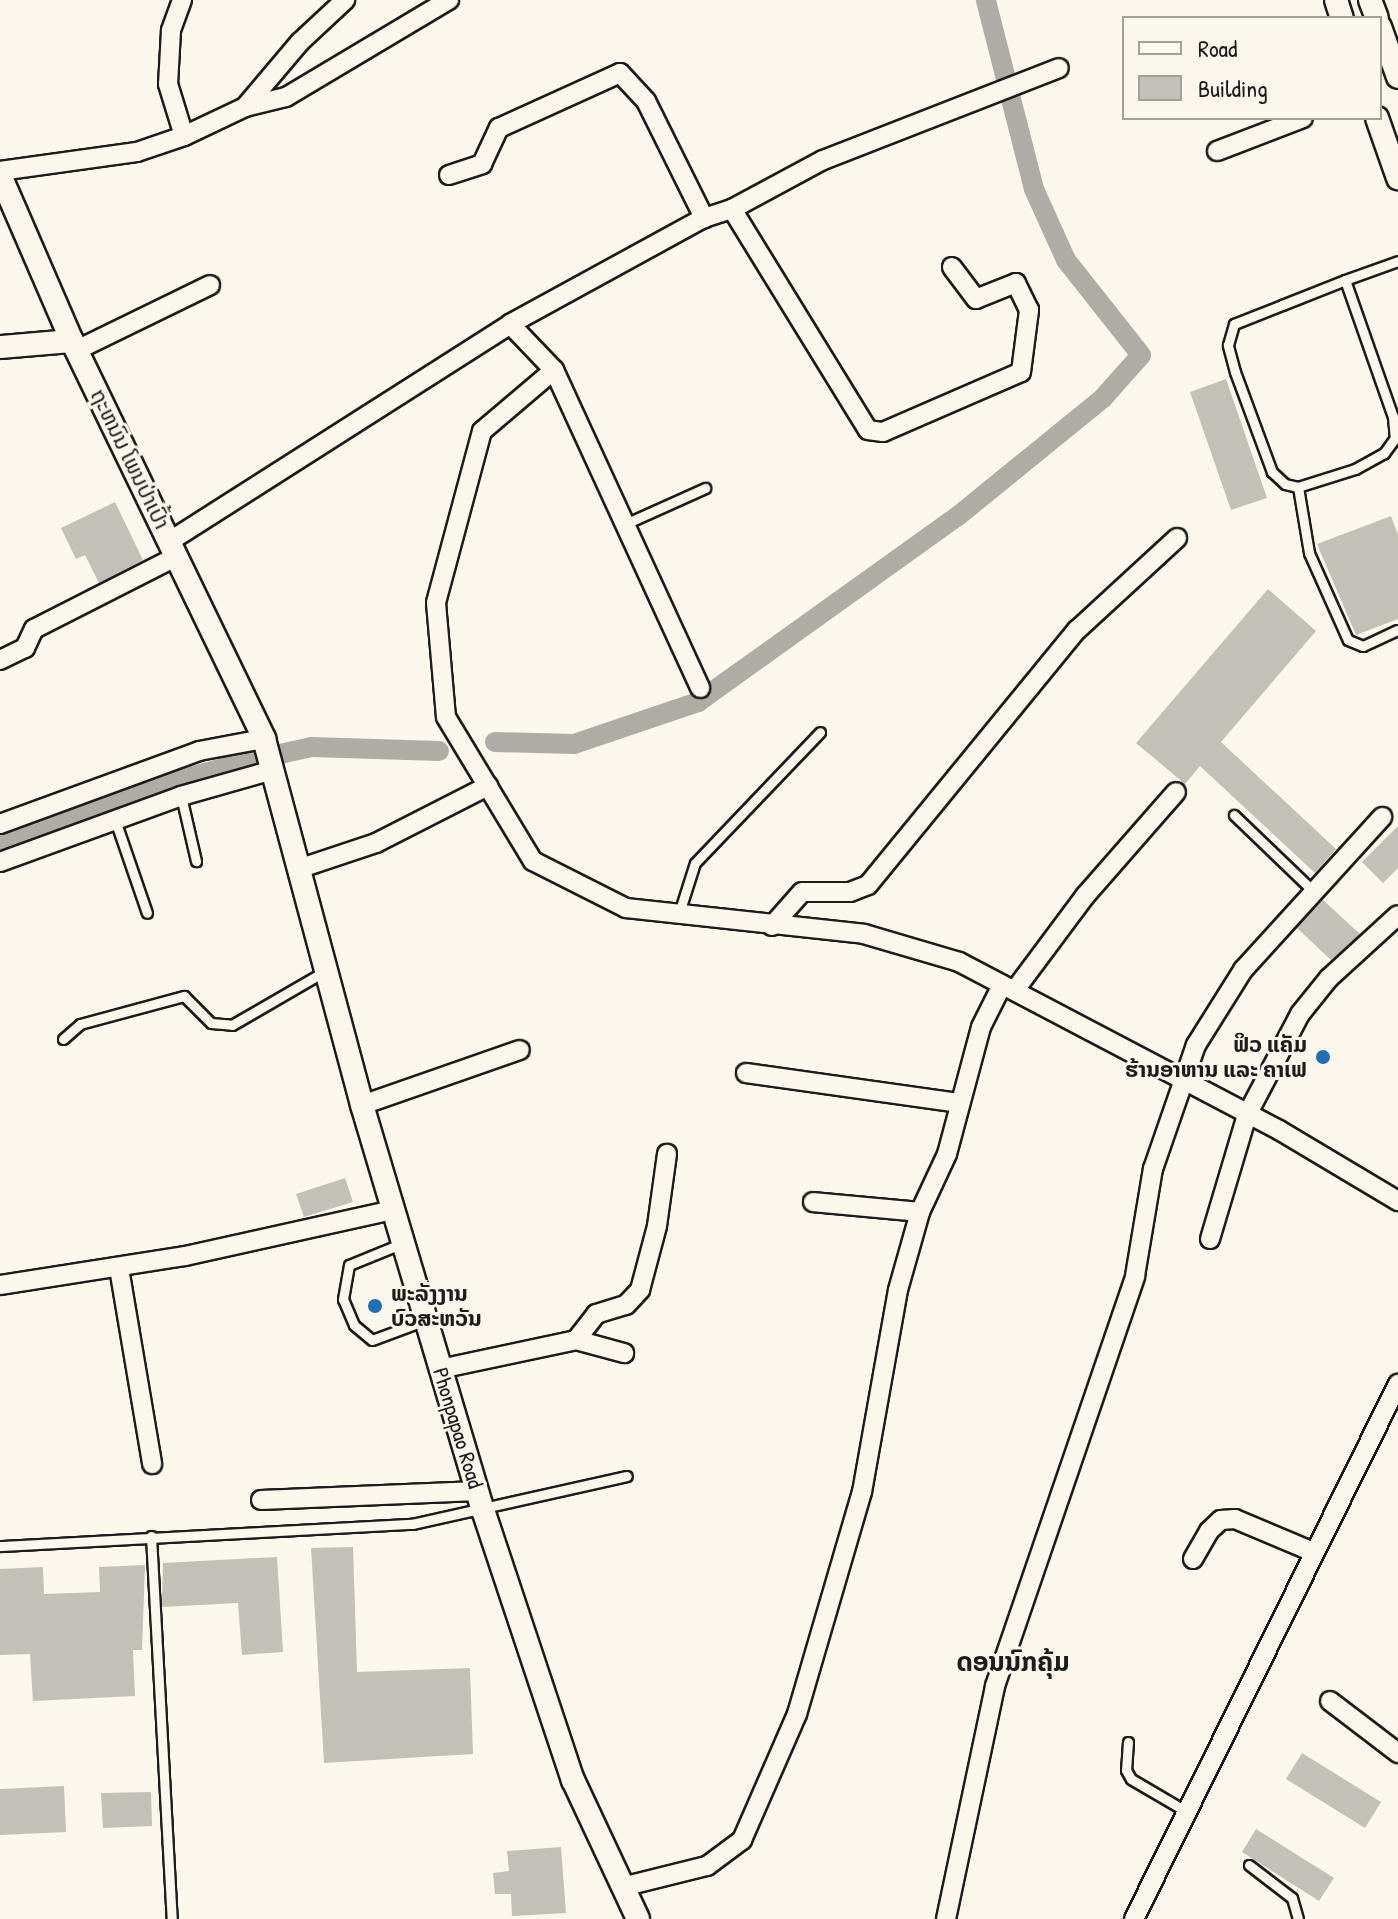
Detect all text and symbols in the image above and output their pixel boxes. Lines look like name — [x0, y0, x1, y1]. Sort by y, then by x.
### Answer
legend — [1122, 16, 1382, 120]
text: Road — [1198, 32, 1237, 64]
text: Building — [1198, 72, 1268, 104]
street label: ຖະຫນົນ ໂພນປ່າເປົ້າ — [85, 384, 175, 534]
place label: ຟິວ ແຄັມ ຮ້ານອາຫານ ແລະ ຄາເຟ — [1125, 1031, 1307, 1082]
marker: ຟິວ ແຄັມ ຮ້ານອາຫານ ແລະ ຄາເຟ — [1314, 1048, 1332, 1066]
place label: ພະລັງງານ ບົວສະຫວັນ — [391, 1280, 482, 1332]
marker: ພະລັງງານ ບົວສະຫວັນ — [366, 1297, 384, 1315]
street label: Phonpapao Road — [427, 1365, 489, 1491]
district label: ດອນນົກຄຸ້ມ — [957, 1646, 1069, 1678]

